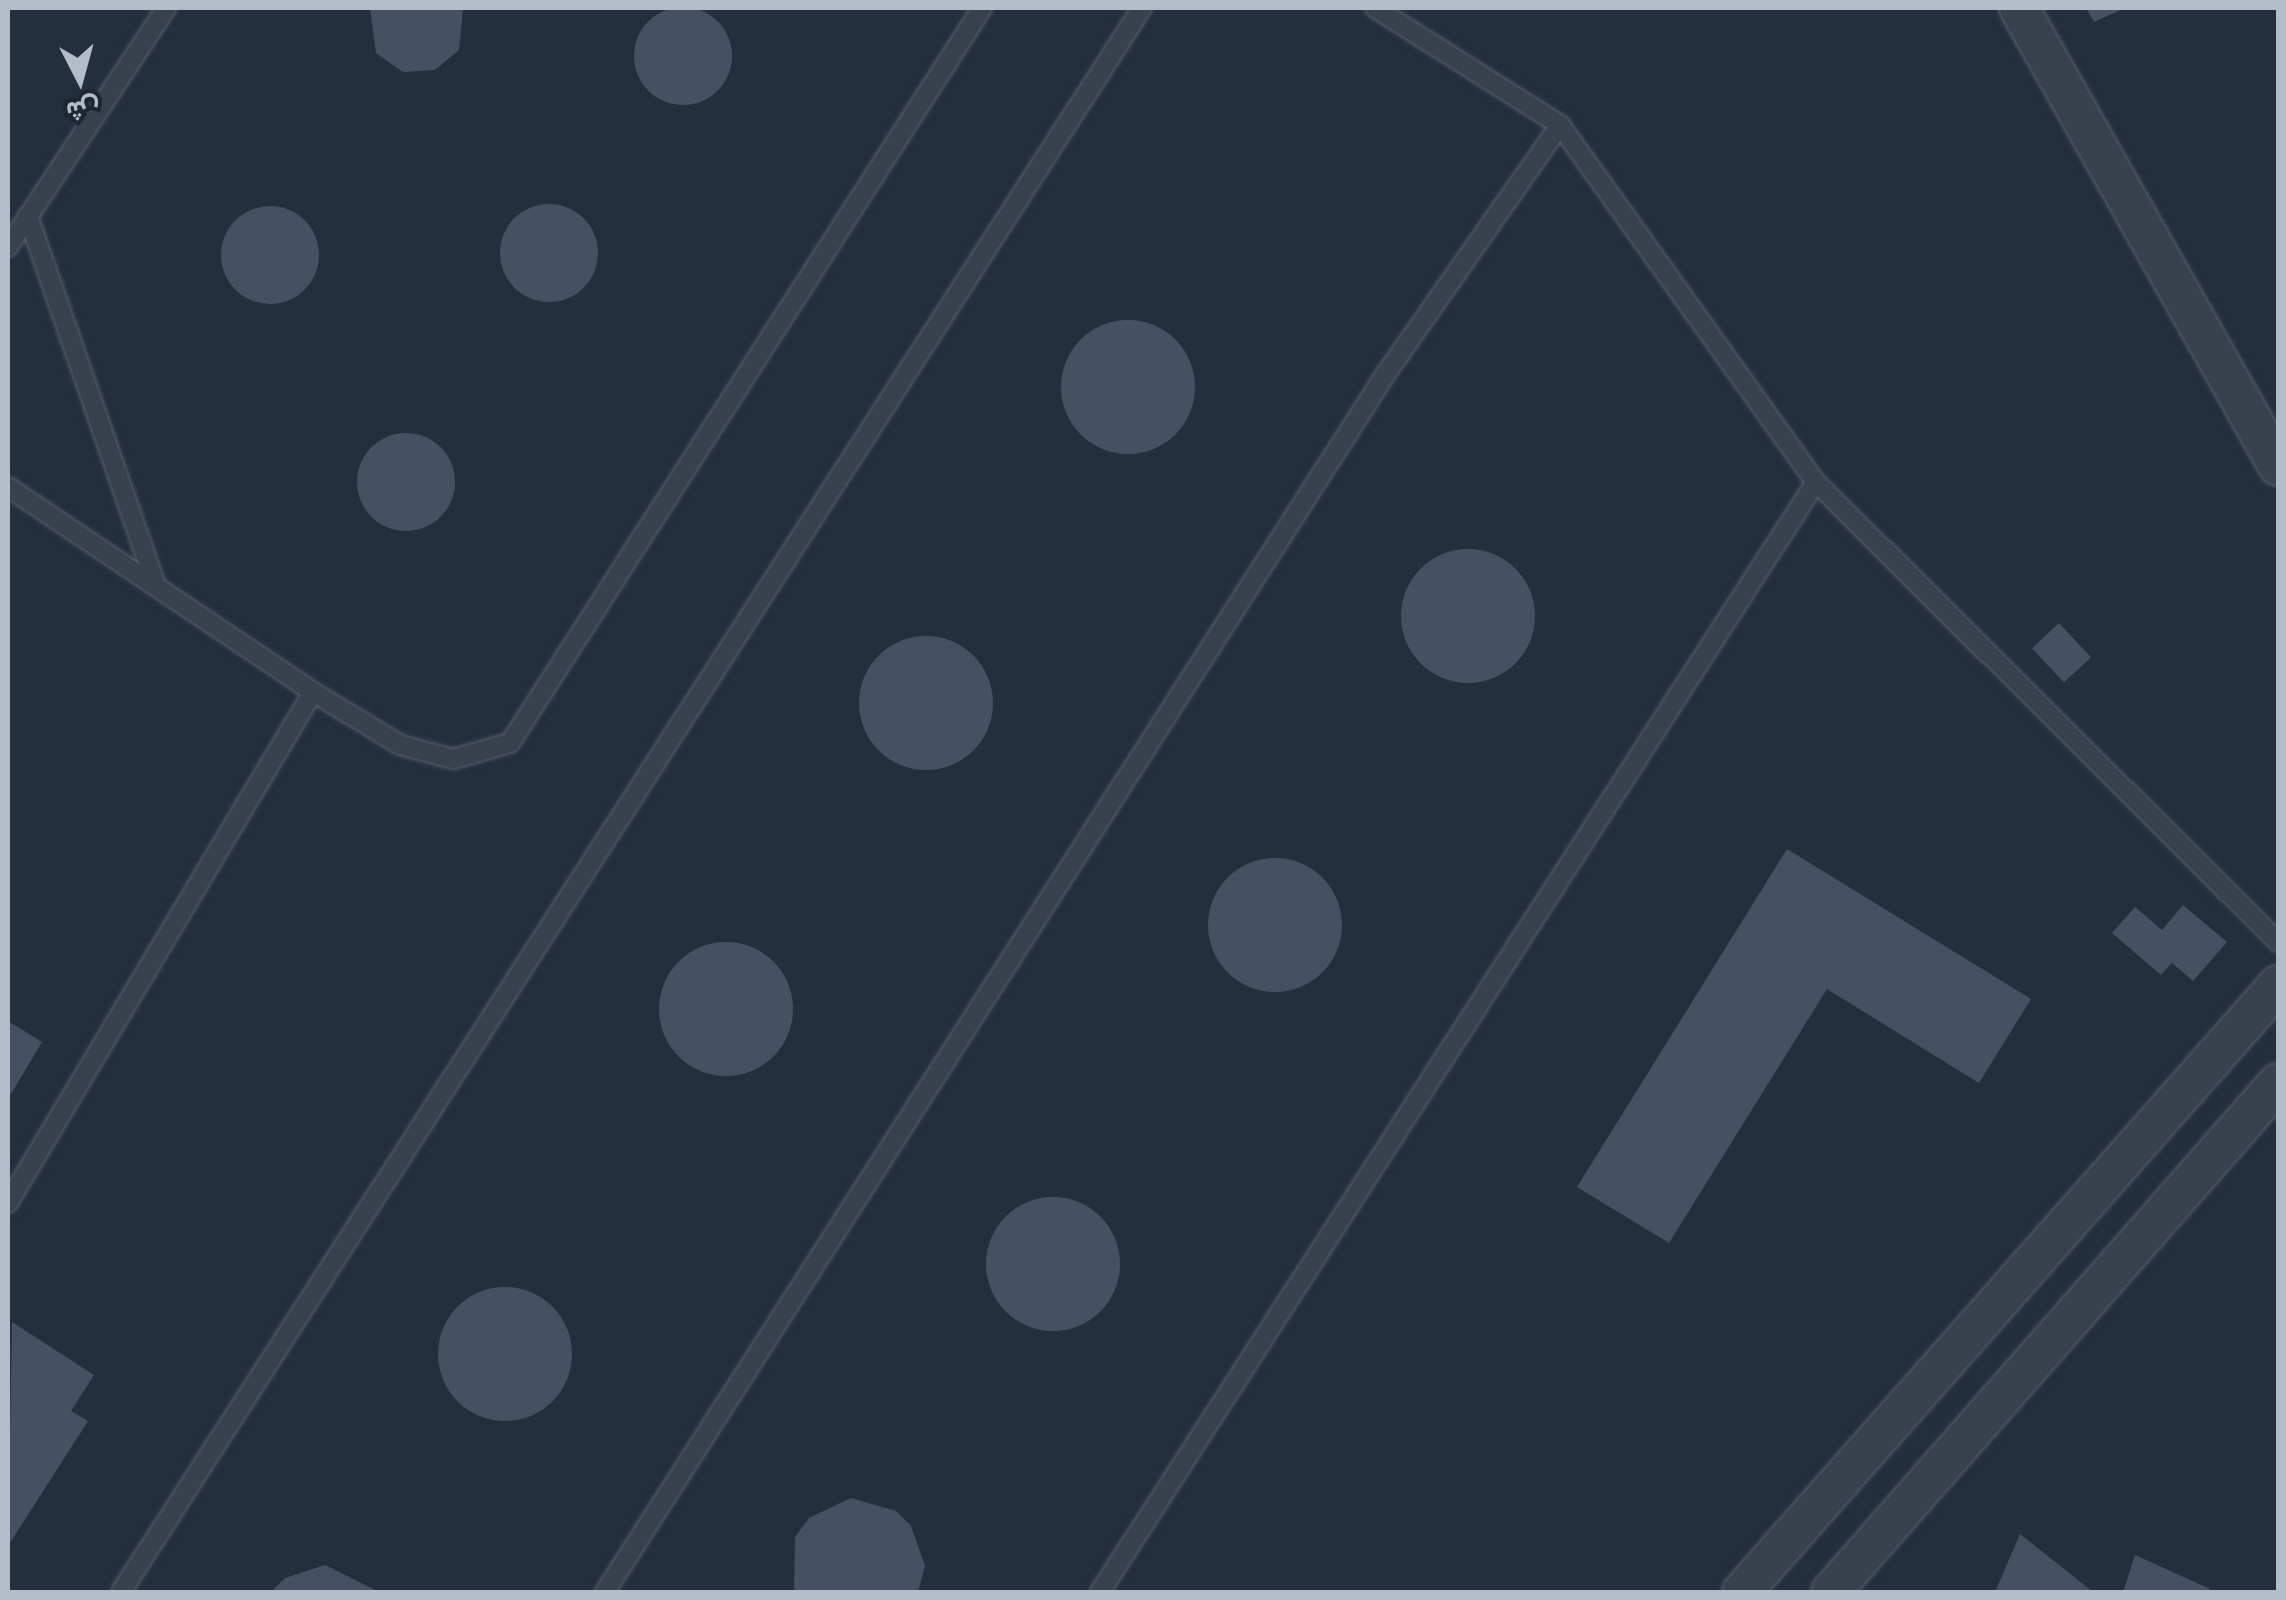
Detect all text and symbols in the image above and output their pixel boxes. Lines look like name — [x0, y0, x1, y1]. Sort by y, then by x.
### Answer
north arrow — [30, 30, 130, 130]
text: ش — [65, 90, 102, 130]

